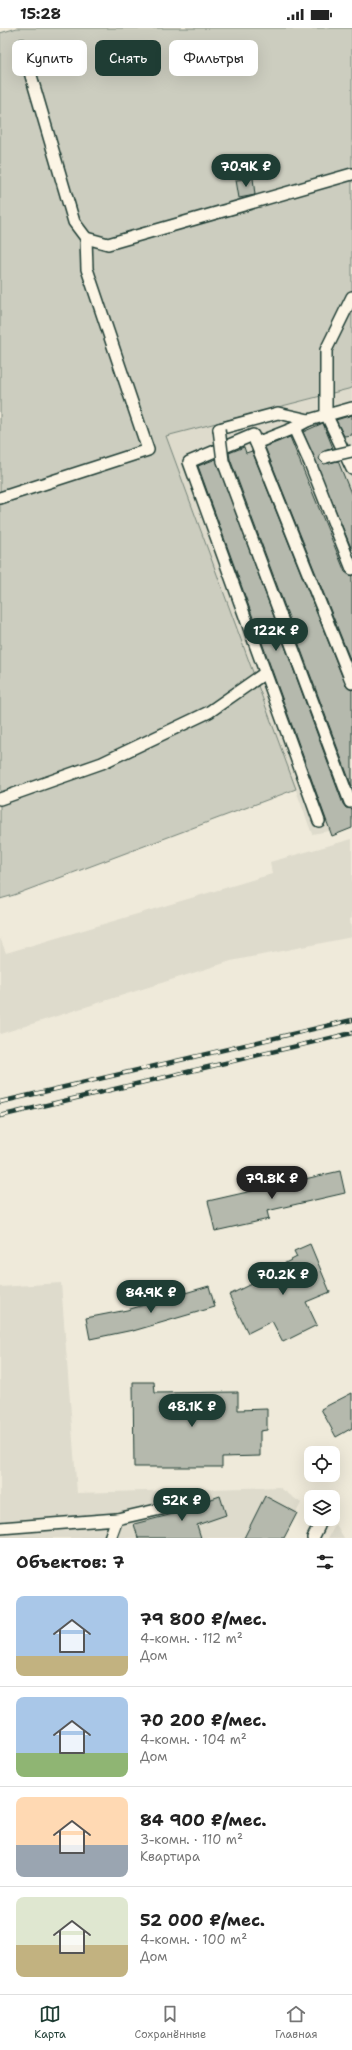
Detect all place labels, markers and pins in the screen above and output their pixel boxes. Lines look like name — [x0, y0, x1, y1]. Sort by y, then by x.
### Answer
pin: 70.9K ₽ — [209, 154, 283, 188]
pin: 122K ₽ — [243, 618, 309, 652]
pin: 79.8K ₽ — [235, 1166, 309, 1200]
pin: 70.2K ₽ — [246, 1262, 320, 1296]
pin: 84.9K ₽ — [114, 1280, 188, 1314]
pin: 48.1K ₽ — [155, 1394, 229, 1428]
pin: 52K ₽ — [154, 1488, 210, 1522]

